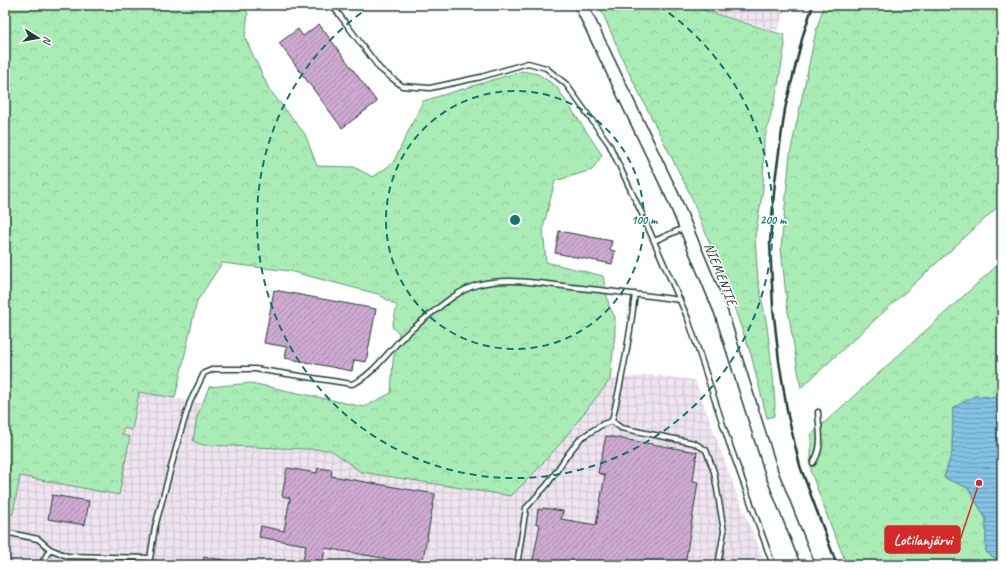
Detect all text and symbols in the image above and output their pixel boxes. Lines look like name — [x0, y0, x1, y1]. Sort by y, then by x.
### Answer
north arrow — [18, 18, 58, 58]
text: N — [40, 35, 55, 47]
text: 100 m — [631, 212, 658, 228]
text: 200 m — [760, 212, 787, 228]
centre of rings — [508, 213, 522, 227]
street label: NIEMENTIE — [700, 240, 742, 310]
callout: Lotilanjärvi — [885, 526, 960, 553]
text: Lotilanjärvi — [894, 531, 954, 550]

